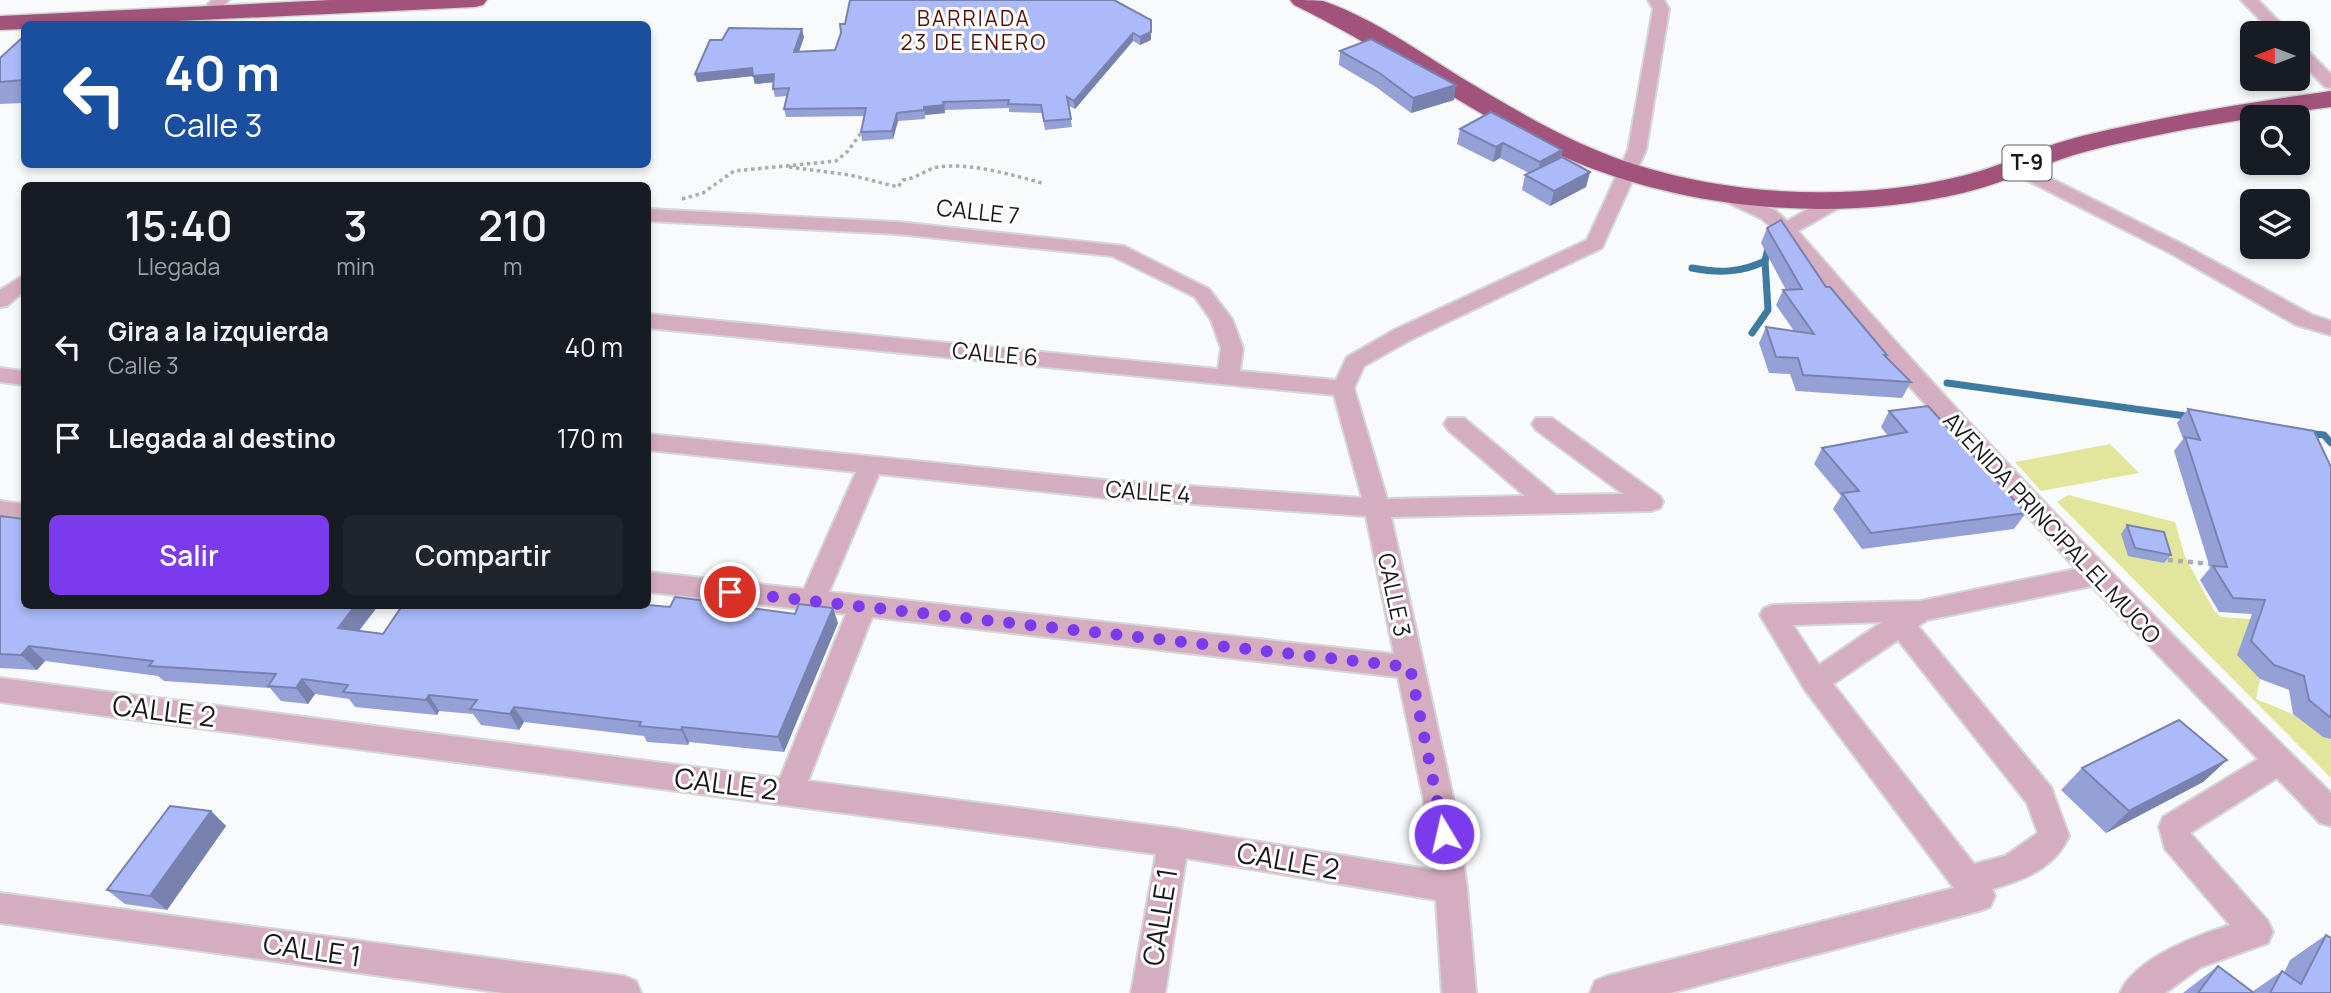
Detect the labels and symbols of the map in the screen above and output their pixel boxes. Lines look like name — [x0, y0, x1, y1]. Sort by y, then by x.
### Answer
district label: BARRIADA 23 DE ENERO — [901, 4, 1047, 56]
north arrow — [2240, 21, 2310, 91]
road number: T-9 — [2002, 146, 2052, 180]
street label: CALLE 7 — [935, 191, 1021, 231]
street label: CALLE 6 — [951, 333, 1039, 373]
street label: AVENIDA PRINCIPAL EL MUCO — [1937, 405, 2169, 650]
street label: CALLE 4 — [1104, 472, 1192, 510]
street label: CALLE 3 — [1371, 550, 1419, 639]
pin — [700, 562, 760, 622]
street label: CALLE 2 — [111, 685, 218, 735]
street label: CALLE 2 — [673, 758, 780, 808]
position arrow — [1407, 797, 1481, 871]
street label: CALLE 2 — [1234, 832, 1342, 888]
street label: CALLE 1 — [1133, 865, 1185, 968]
street label: CALLE 1 — [261, 923, 363, 975]

